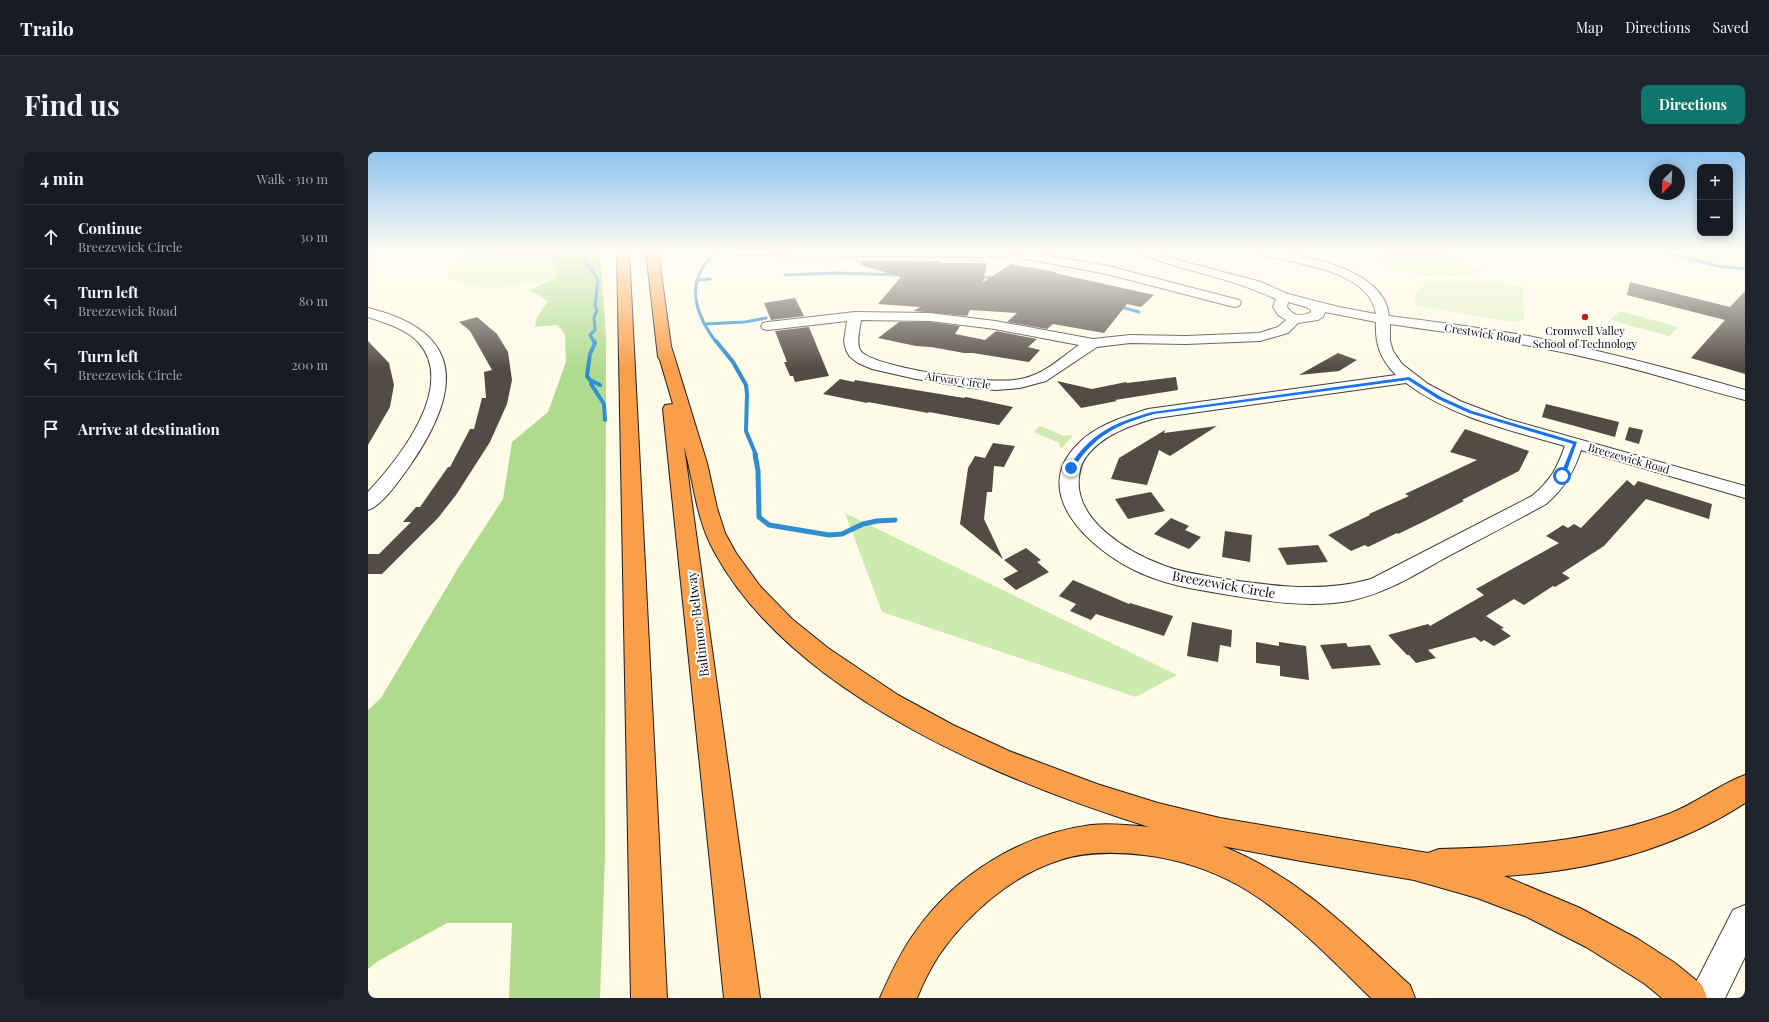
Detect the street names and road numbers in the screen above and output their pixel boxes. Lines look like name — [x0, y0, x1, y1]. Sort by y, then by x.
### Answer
street label: Crestwick Road — [1444, 320, 1523, 347]
street label: Airway Circle — [923, 368, 992, 392]
street label: Breezewick Road — [1587, 439, 1672, 477]
street label: Breezewick Circle — [1171, 567, 1277, 602]
street label: Baltimore Beltway — [682, 570, 712, 678]

